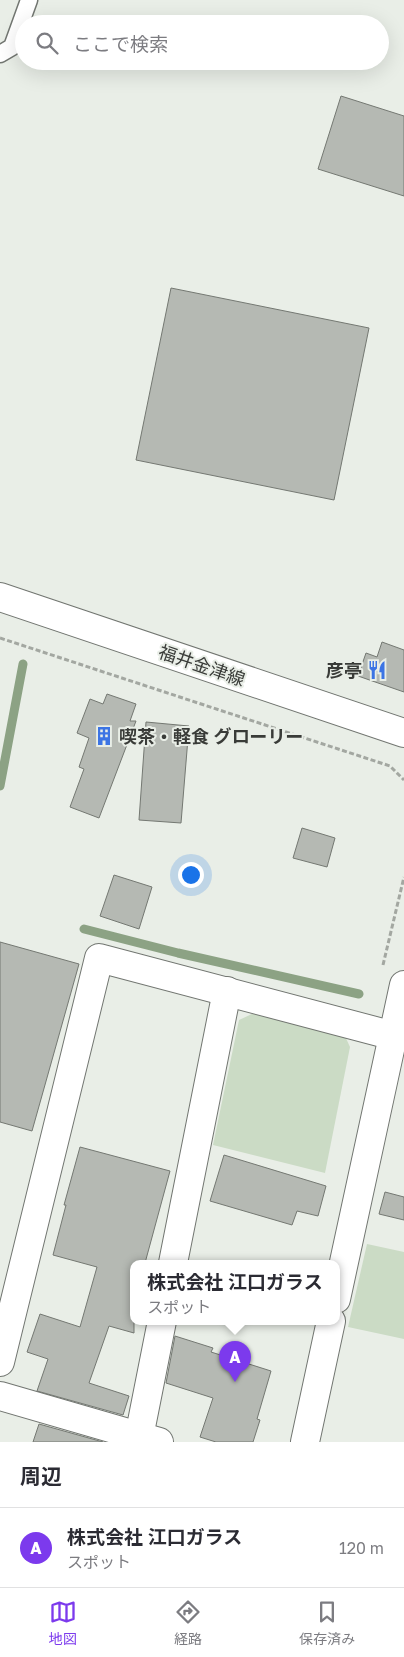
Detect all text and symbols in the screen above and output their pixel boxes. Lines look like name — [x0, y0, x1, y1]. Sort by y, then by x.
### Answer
search box — [15, 15, 389, 70]
icon: search — [33, 29, 61, 57]
text: ここで検索 — [73, 32, 168, 55]
street label: 福井金津線 — [156, 640, 248, 690]
place label: 彦亭 — [326, 659, 362, 681]
restaurant icon: 彦亭 — [366, 659, 388, 681]
building icon: 喫茶・軽食 グローリー — [93, 725, 115, 747]
place label: 喫茶・軽食 グローリー — [119, 725, 304, 747]
your location — [178, 862, 204, 888]
popup — [130, 1260, 340, 1325]
text: 株式会社 江口ガラス — [147, 1270, 323, 1293]
text: スポット — [147, 1297, 211, 1317]
pin: A — [219, 1341, 251, 1382]
text: 周辺 — [20, 1463, 62, 1489]
text: 株式会社 江口ガラス — [67, 1525, 242, 1548]
text: A — [30, 1538, 42, 1558]
text: 120 m — [339, 1538, 384, 1558]
text: スポット — [67, 1552, 131, 1572]
tab: 地図 — [49, 1598, 77, 1648]
tab: 経路 — [174, 1598, 202, 1648]
tab: 保存済み — [299, 1598, 355, 1648]

